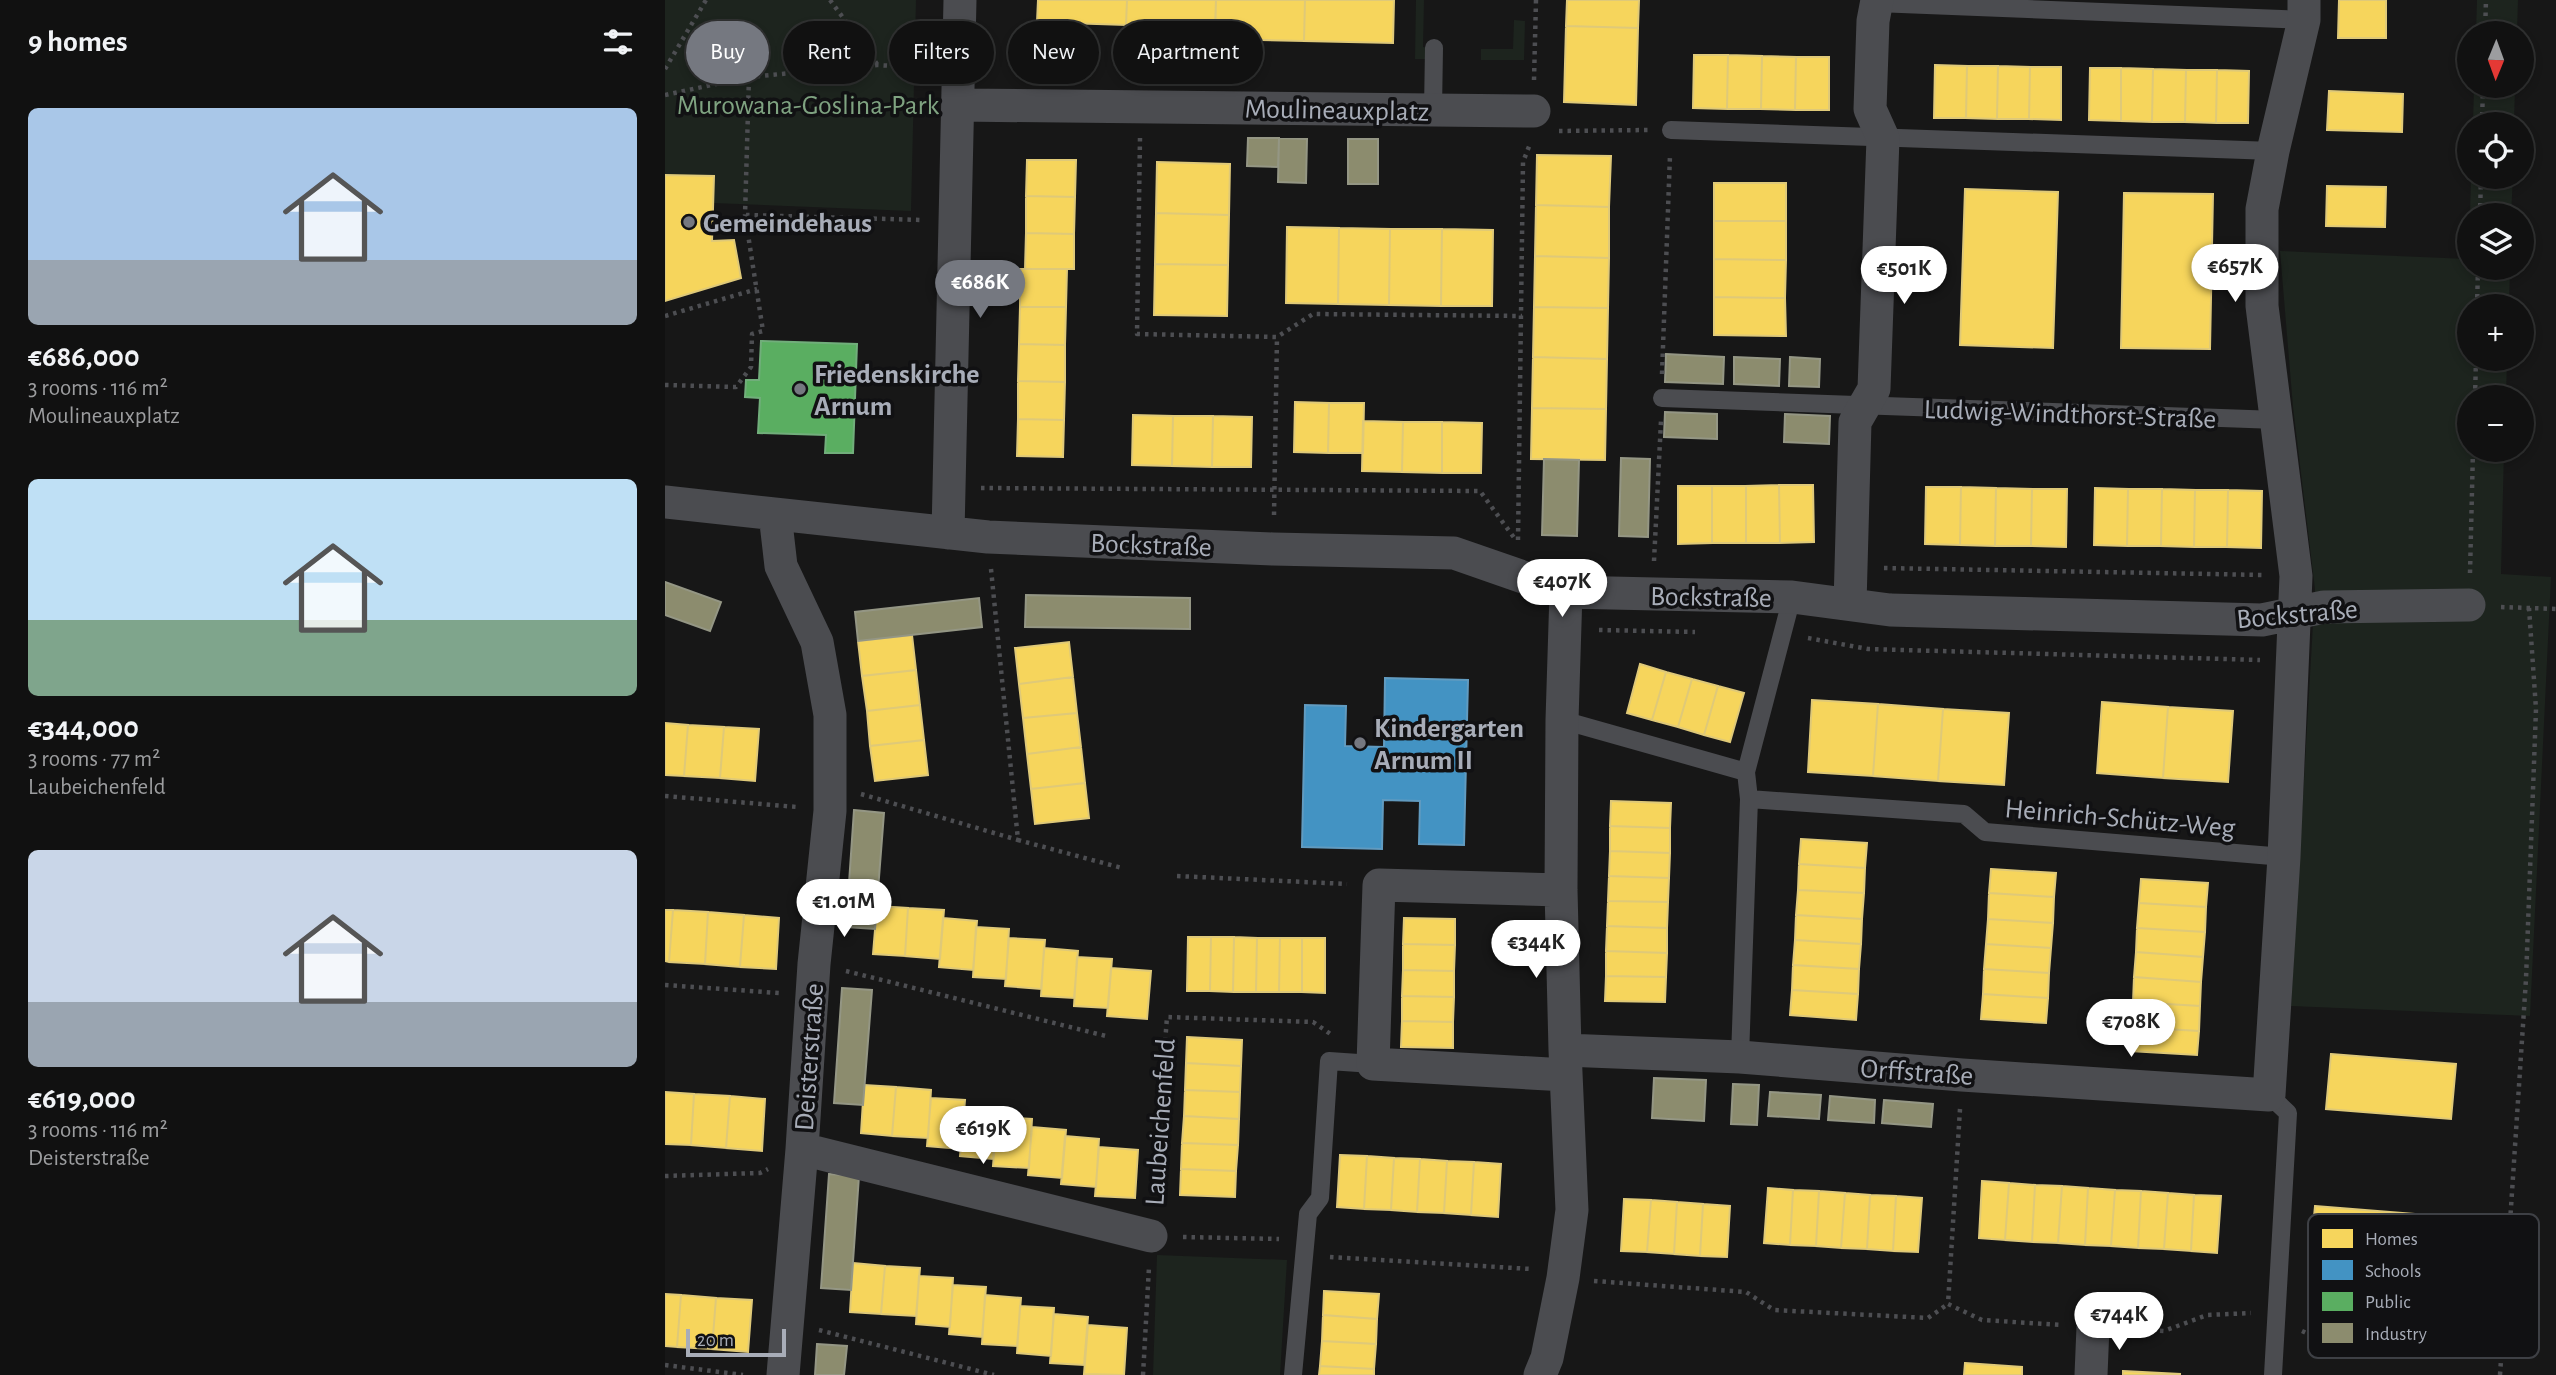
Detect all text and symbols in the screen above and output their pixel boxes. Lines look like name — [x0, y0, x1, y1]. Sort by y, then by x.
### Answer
chip: Buy — [686, 21, 769, 84]
chip: Rent — [783, 21, 875, 84]
chip: Filters — [889, 21, 994, 84]
chip: New — [1008, 21, 1099, 84]
chip: Apartment — [1113, 21, 1263, 84]
north arrow — [2457, 21, 2534, 98]
map controls — [2457, 21, 2534, 462]
icon: filters — [599, 23, 637, 61]
text: 9 homes — [28, 27, 128, 57]
park label: Murowana-Goslina-Park — [677, 92, 939, 120]
street label: Moulineauxplatz — [1244, 95, 1429, 127]
button: locate — [2457, 112, 2534, 189]
icon: home — [270, 154, 396, 280]
button: layers — [2457, 203, 2534, 280]
place label: Gemeindehaus — [703, 210, 872, 238]
marker: Gemeindehaus — [681, 214, 697, 230]
pin: €657K — [2186, 244, 2284, 304]
pin: €501K — [1855, 246, 1953, 306]
text: €657K — [2207, 255, 2263, 278]
text: €501K — [1877, 257, 1931, 280]
pin: €686K — [931, 260, 1029, 320]
text: €686K — [951, 271, 1009, 294]
button: + — [2457, 294, 2534, 371]
text: €686,000 — [28, 342, 140, 372]
place label: Friedenskirche Arnum — [814, 361, 980, 421]
text: 3 rooms · 116 m² — [28, 377, 168, 400]
marker: Friedenskirche Arnum — [792, 381, 808, 397]
button: − — [2457, 385, 2534, 462]
street label: Ludwig-Windthorst-Straße — [1923, 396, 2217, 434]
text: Moulineauxplatz — [28, 405, 180, 428]
icon: home — [270, 525, 396, 651]
street label: Bockstraße — [1090, 530, 1212, 562]
pin: €407K — [1513, 560, 1611, 619]
text: €407K — [1533, 570, 1591, 593]
street label: Bockstraße — [1650, 583, 1772, 613]
street label: Bockstraße — [2235, 596, 2359, 634]
text: €344,000 — [28, 713, 139, 743]
place label: Kindergarten Arnum II — [1374, 715, 1524, 775]
marker: Kindergarten Arnum II — [1352, 735, 1368, 751]
text: 3 rooms · 77 m² — [28, 748, 160, 771]
text: Laubeichenfeld — [28, 776, 166, 799]
street label: Heinrich-Schütz-Weg — [2003, 795, 2237, 843]
pin: €1.01M — [787, 880, 901, 939]
text: €1.01M — [813, 890, 875, 913]
icon: home — [270, 896, 396, 1022]
pin: €344K — [1487, 920, 1585, 980]
text: €344K — [1507, 931, 1565, 954]
street label: Deisterstraße — [791, 982, 829, 1132]
pin: €708K — [2082, 1000, 2180, 1059]
text: €708K — [2102, 1010, 2160, 1033]
street label: Laubeichenfeld — [1141, 1038, 1181, 1207]
street label: Orffstraße — [1859, 1055, 1974, 1091]
text: €619,000 — [28, 1084, 136, 1114]
pin: €619K — [934, 1106, 1032, 1166]
text: €619K — [956, 1117, 1010, 1140]
text: 3 rooms · 116 m² — [28, 1119, 168, 1142]
text: Deisterstraße — [28, 1147, 150, 1170]
legend — [2308, 1214, 2539, 1358]
text: Homes — [2365, 1230, 2418, 1249]
text: Schools — [2365, 1262, 2421, 1281]
pin: €744K — [2070, 1292, 2168, 1352]
text: Public — [2365, 1293, 2411, 1312]
text: €744K — [2090, 1303, 2148, 1326]
text: Industry — [2365, 1325, 2427, 1344]
scale bar — [686, 1326, 786, 1358]
text: 20 m — [697, 1331, 734, 1350]

